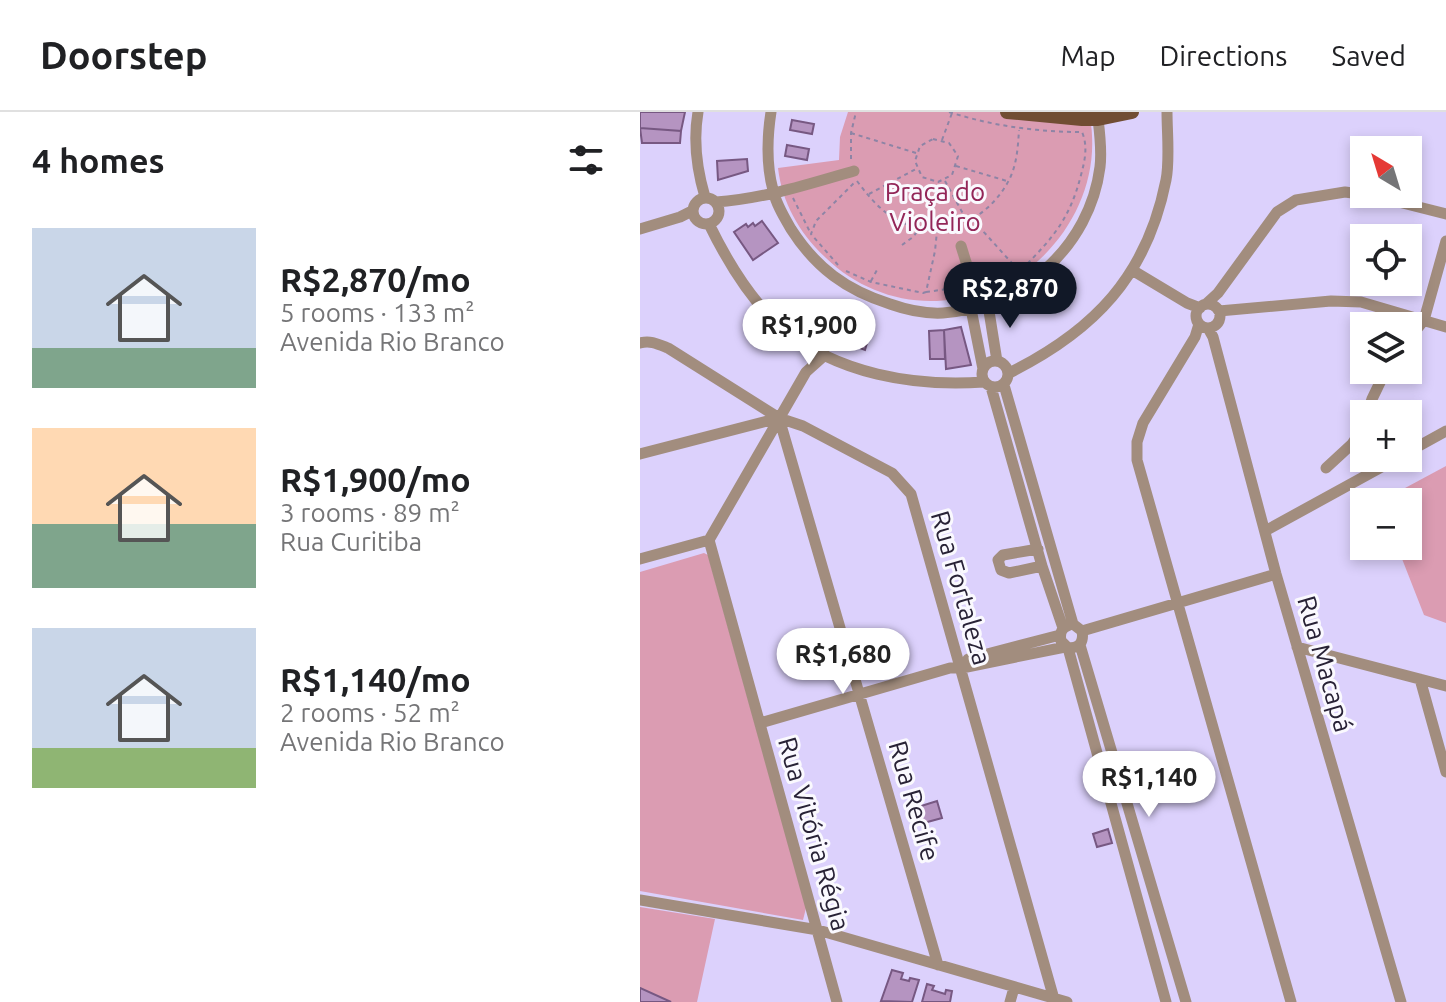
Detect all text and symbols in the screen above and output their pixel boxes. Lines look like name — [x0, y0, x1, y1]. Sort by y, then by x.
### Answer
text: Doorstep — [40, 34, 207, 76]
text: Map — [1060, 40, 1116, 71]
text: Directions — [1160, 40, 1287, 71]
text: Saved — [1331, 40, 1406, 71]
north arrow — [1350, 136, 1422, 208]
map controls — [1350, 136, 1422, 560]
icon: filters — [564, 138, 608, 182]
text: 4 homes — [32, 141, 165, 179]
park label: Praça do Violeiro — [885, 177, 985, 236]
button: locate — [1350, 224, 1422, 296]
icon: home — [96, 260, 192, 356]
text: R$2,870/mo — [280, 260, 471, 298]
pin: R$2,870 — [936, 262, 1084, 330]
text: R$2,870 — [962, 273, 1058, 302]
text: 5 rooms · 133 m² — [280, 298, 475, 327]
pin: R$1,900 — [735, 299, 883, 367]
text: R$1,900 — [761, 310, 857, 339]
button: layers — [1350, 312, 1422, 384]
text: Avenida Rio Branco — [280, 327, 505, 356]
button: + — [1350, 400, 1422, 472]
icon: home — [96, 460, 192, 556]
text: R$1,900/mo — [280, 460, 471, 498]
button: − — [1350, 488, 1422, 560]
text: 3 rooms · 89 m² — [280, 498, 460, 527]
street label: Rua Fortaleza — [926, 507, 997, 668]
text: Rua Curitiba — [280, 527, 422, 556]
street label: Rua Macapá — [1292, 592, 1359, 735]
pin: R$1,680 — [769, 628, 917, 696]
text: R$1,680 — [795, 639, 891, 668]
icon: home — [96, 660, 192, 756]
text: R$1,140/mo — [280, 660, 471, 698]
text: 2 rooms · 52 m² — [280, 698, 460, 727]
text: Avenida Rio Branco — [280, 727, 505, 756]
street label: Rua Vitória Régia — [773, 734, 856, 934]
street label: Rua Recife — [884, 738, 945, 864]
pin: R$1,140 — [1075, 751, 1223, 819]
text: R$1,140 — [1101, 762, 1197, 791]

